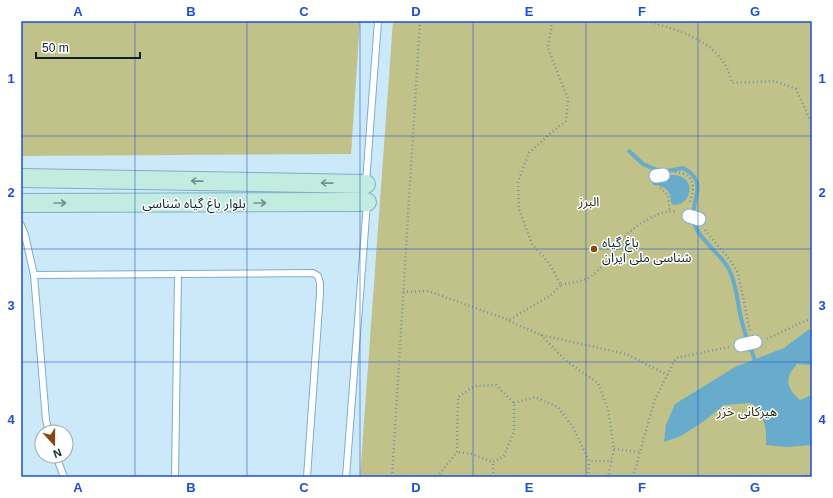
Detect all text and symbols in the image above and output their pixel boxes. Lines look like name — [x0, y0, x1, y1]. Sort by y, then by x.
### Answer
text: A — [73, 4, 83, 19]
text: B — [186, 4, 196, 19]
text: C — [299, 4, 309, 19]
text: D — [411, 4, 421, 19]
text: E — [525, 4, 534, 19]
text: F — [638, 4, 646, 19]
text: G — [750, 4, 760, 19]
scale bar — [36, 34, 140, 60]
text: 50 m — [42, 41, 69, 55]
text: 1 — [7, 71, 15, 86]
text: 1 — [818, 71, 826, 86]
one-way arrow — [191, 177, 204, 185]
one-way arrow — [321, 179, 334, 187]
text: 2 — [7, 185, 15, 200]
text: 2 — [818, 185, 826, 200]
park label: البرز — [578, 194, 599, 209]
street label: بلوار باغ گیاه شناسی — [142, 196, 246, 214]
one-way arrow — [53, 199, 66, 207]
one-way arrow — [253, 199, 266, 206]
place label: باغ گیاه‌ شناسی ملی ایران — [602, 235, 692, 266]
marker: باغ گیاه‌ شناسی ملی ایران — [589, 244, 599, 254]
text: 3 — [7, 298, 15, 313]
text: 3 — [818, 298, 826, 313]
park label: هیرکانی خزر — [716, 404, 777, 420]
text: 4 — [7, 412, 15, 427]
text: 4 — [818, 412, 826, 427]
north arrow — [34, 424, 74, 464]
text: N — [52, 446, 63, 460]
text: A — [73, 480, 83, 495]
text: B — [186, 480, 196, 495]
text: C — [299, 480, 309, 495]
text: D — [411, 480, 421, 495]
text: E — [525, 480, 534, 495]
text: F — [638, 480, 646, 495]
text: G — [750, 480, 760, 495]

